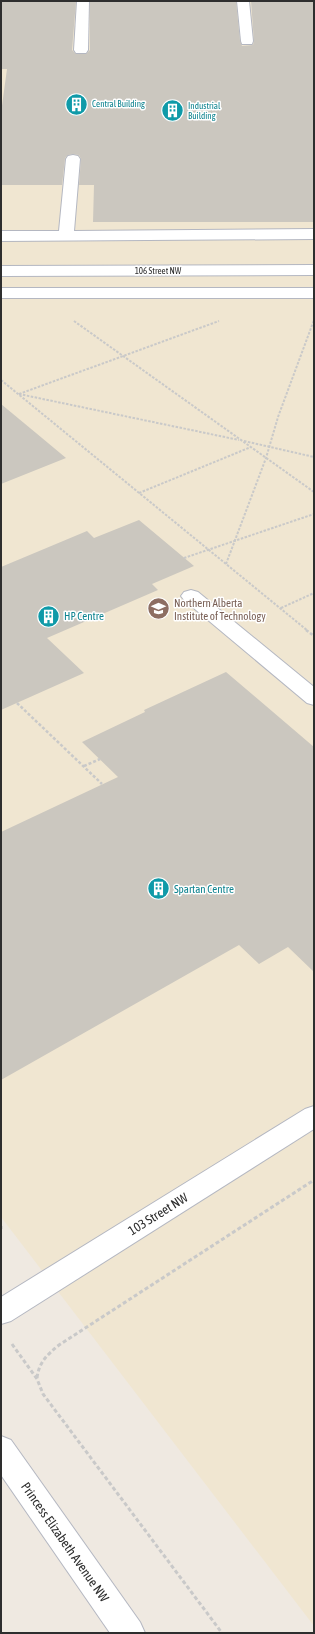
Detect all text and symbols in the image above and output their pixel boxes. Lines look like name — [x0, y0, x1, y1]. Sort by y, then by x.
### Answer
building icon: Central Building — [64, 91, 90, 117]
building icon: Industrial Building — [159, 98, 185, 124]
place label: Central Building — [92, 99, 145, 109]
place label: Industrial Building — [188, 101, 221, 121]
street label: 106 Street NW — [135, 266, 182, 276]
school or university icon: Northern Alberta Institute of Technology — [145, 596, 171, 622]
place label: Northern Alberta Institute of Technology — [174, 597, 266, 622]
building icon: HP Centre — [36, 603, 62, 629]
place label: HP Centre — [64, 610, 104, 622]
building icon: Spartan Centre — [145, 876, 171, 902]
place label: Spartan Centre — [174, 883, 234, 895]
street label: 103 Street NW — [125, 1189, 191, 1238]
street label: Princess Elizabeth Avenue NW — [18, 1479, 112, 1605]

